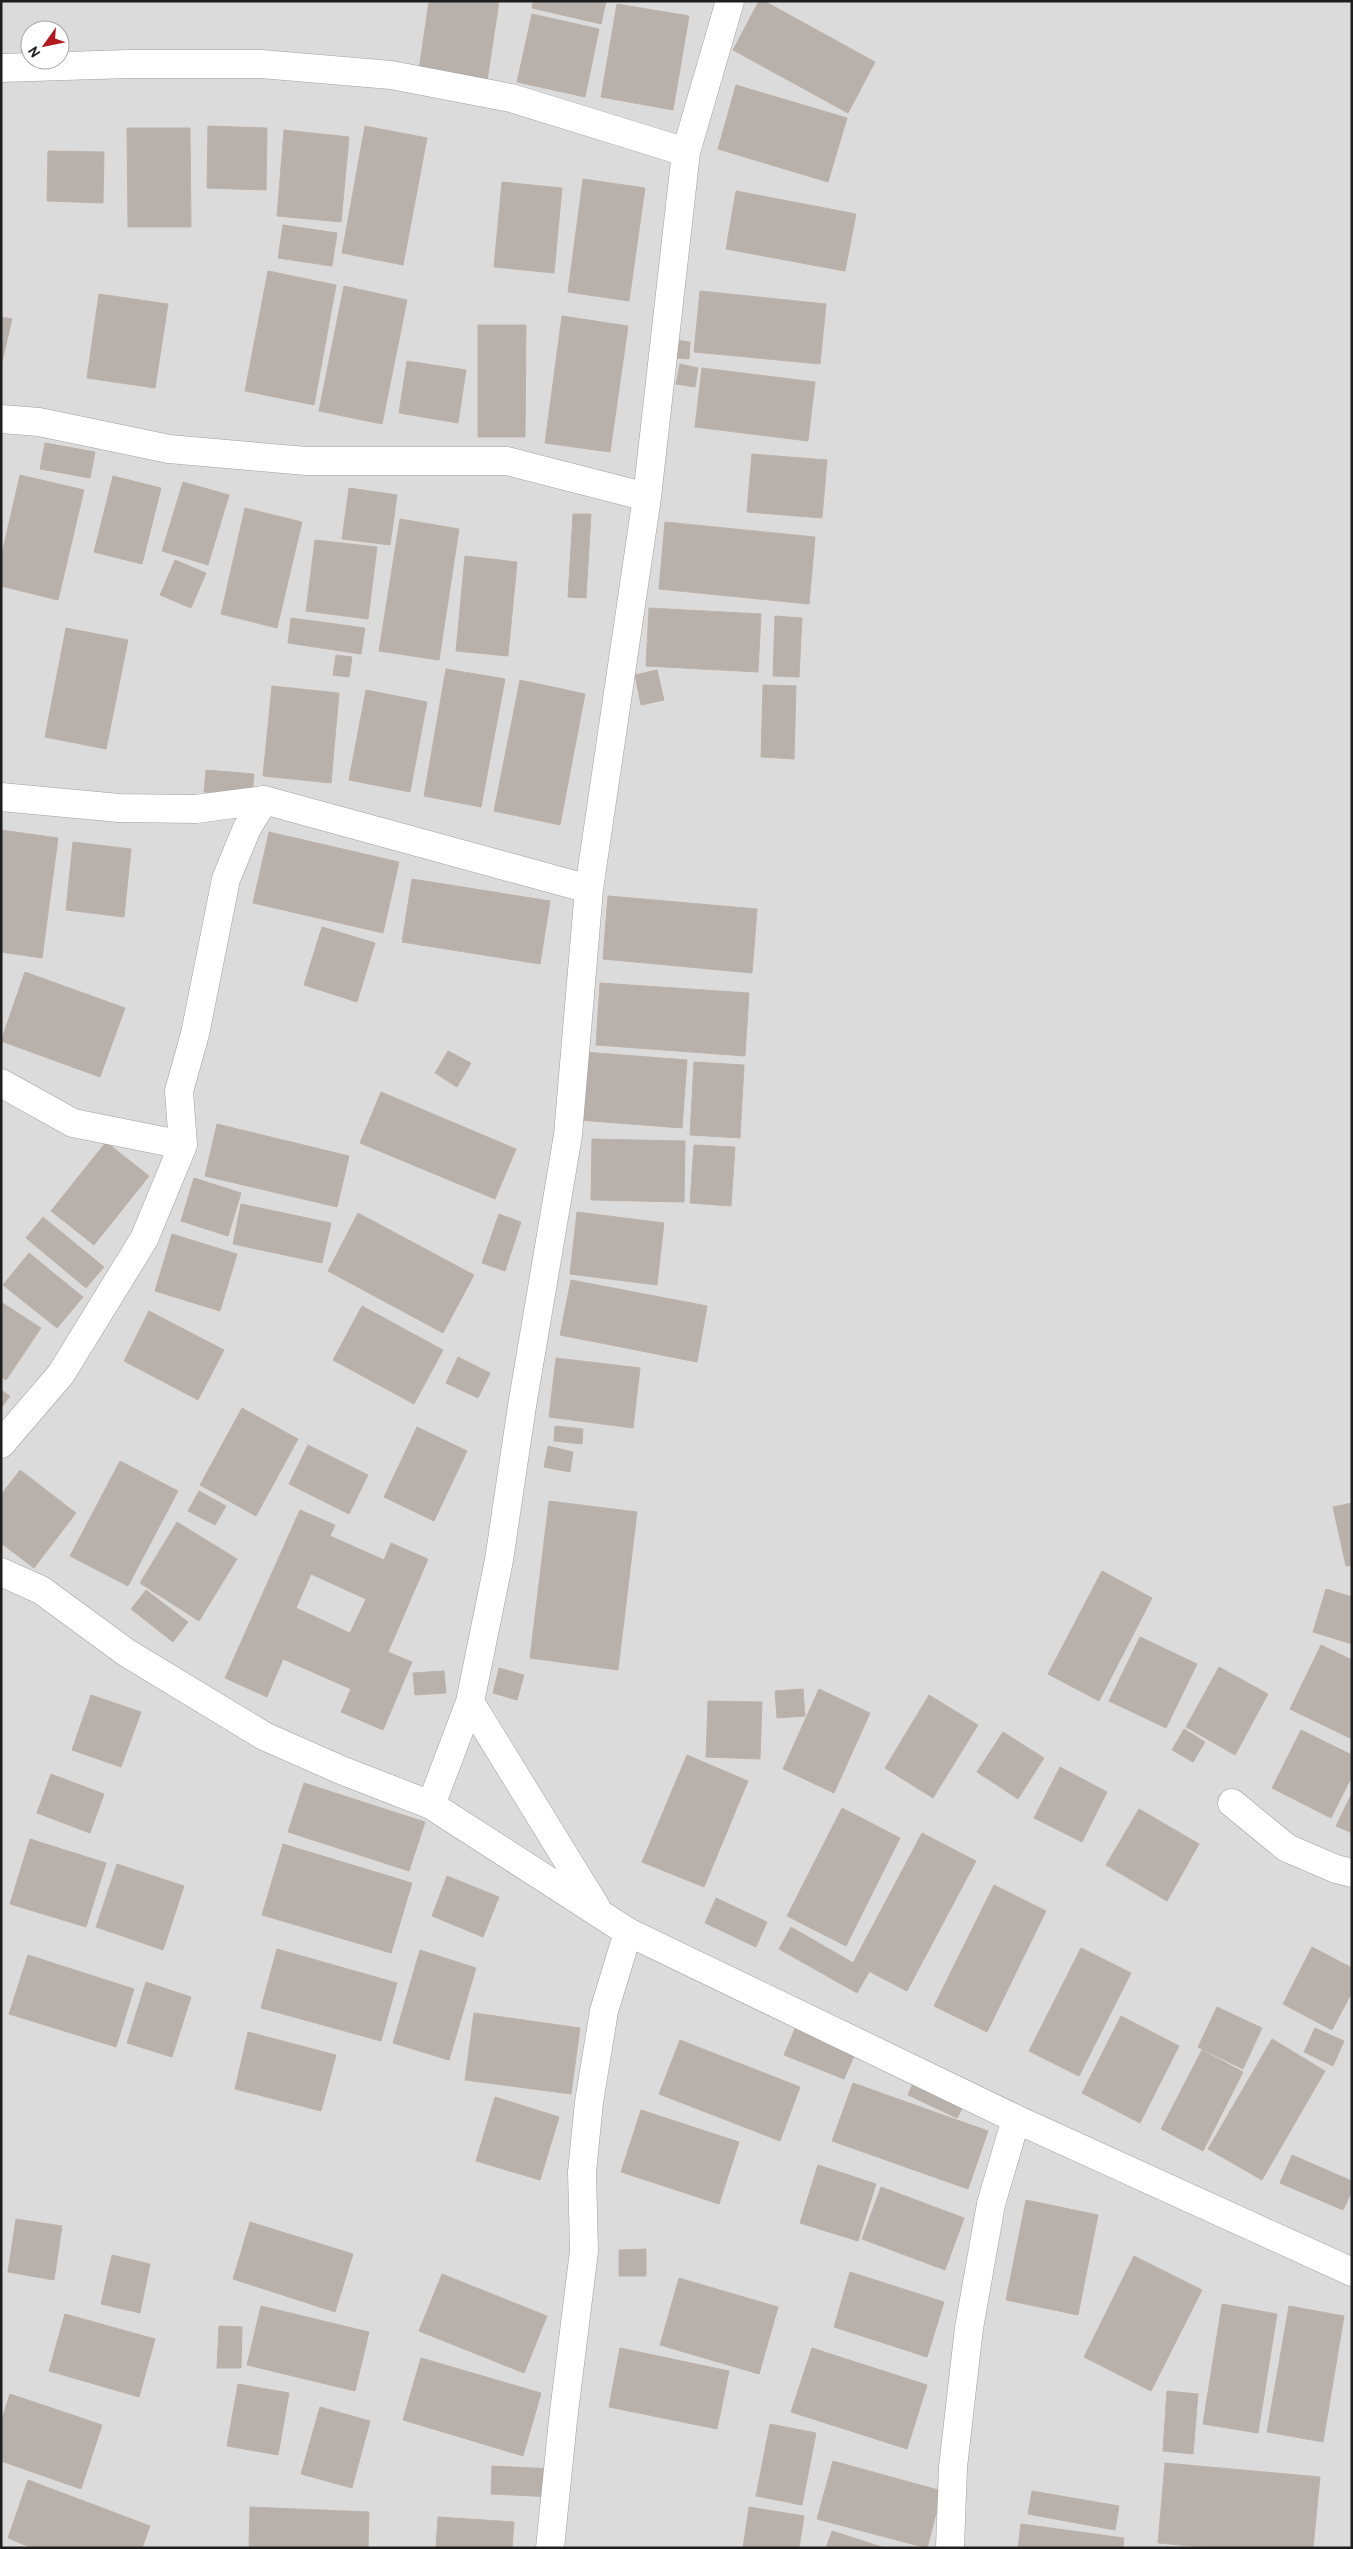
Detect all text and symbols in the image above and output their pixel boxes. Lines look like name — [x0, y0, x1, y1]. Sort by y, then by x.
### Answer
north arrow — [20, 20, 70, 70]
text: N — [25, 42, 45, 60]

